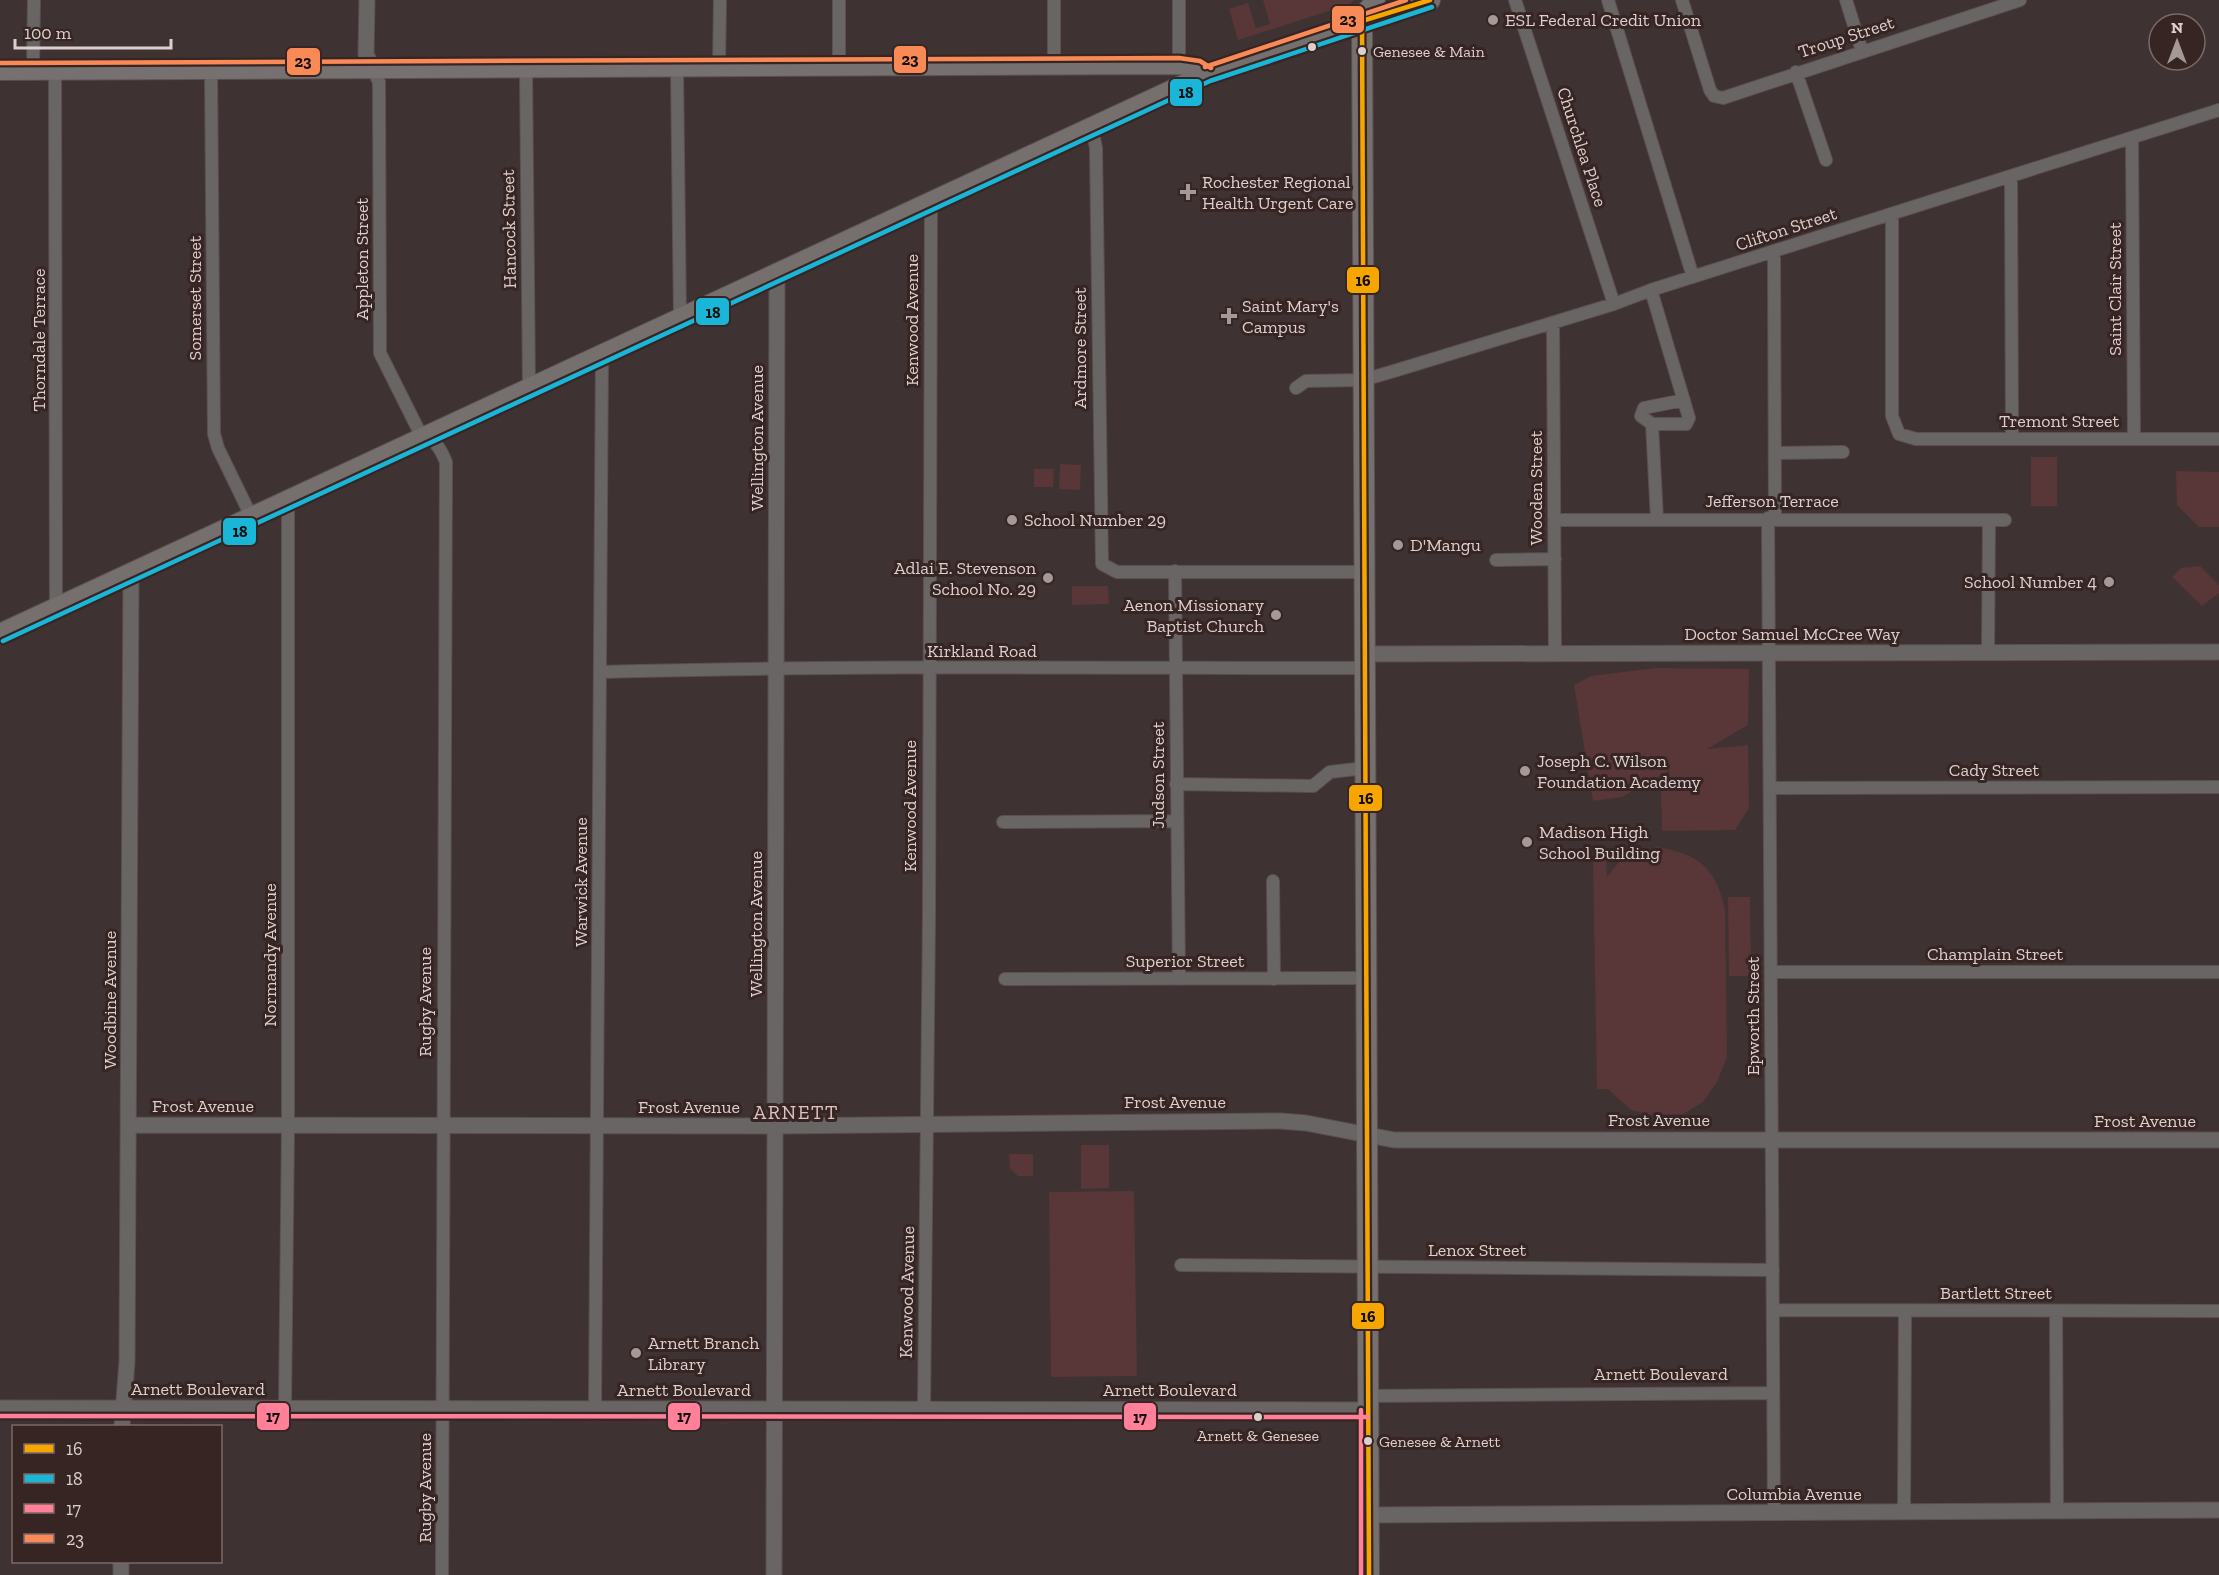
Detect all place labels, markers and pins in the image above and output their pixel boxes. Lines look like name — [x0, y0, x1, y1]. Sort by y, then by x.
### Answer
place label: ESL Federal Credit Union — [1505, 9, 1702, 31]
marker: ESL Federal Credit Union — [1486, 13, 1500, 27]
unlabelled marker — [1306, 41, 1318, 53]
place label: Genesee & Main — [1373, 42, 1485, 61]
marker: Genesee & Main — [1356, 45, 1368, 57]
place label: Rochester Regional Health Urgent Care — [1202, 171, 1354, 214]
marker: Rochester Regional Health Urgent Care — [1179, 183, 1197, 201]
place label: Saint Mary's Campus — [1242, 295, 1339, 338]
marker: Saint Mary's Campus — [1220, 307, 1238, 325]
place label: School Number 29 — [1024, 509, 1166, 531]
marker: School Number 29 — [1005, 513, 1019, 527]
place label: D'Mangu — [1410, 534, 1481, 556]
marker: D'Mangu — [1391, 538, 1405, 552]
place label: Adlai E. Stevenson School No. 29 — [894, 557, 1037, 600]
marker: Adlai E. Stevenson School No. 29 — [1041, 571, 1055, 585]
place label: School Number 4 — [1964, 571, 2097, 593]
marker: School Number 4 — [2102, 575, 2116, 589]
place label: Aenon Missionary Baptist Church — [1123, 594, 1265, 637]
marker: Aenon Missionary Baptist Church — [1269, 608, 1283, 622]
place label: Joseph C. Wilson Foundation Academy — [1537, 750, 1702, 793]
marker: Joseph C. Wilson Foundation Academy — [1518, 764, 1532, 778]
place label: Madison High School Building — [1539, 821, 1660, 864]
marker: Madison High School Building — [1520, 835, 1534, 849]
place label: Arnett Branch Library — [648, 1332, 759, 1375]
marker: Arnett Branch Library — [629, 1346, 643, 1360]
marker: Arnett & Genesee — [1252, 1411, 1264, 1423]
place label: Arnett & Genesee — [1197, 1426, 1319, 1445]
place label: Genesee & Arnett — [1379, 1432, 1500, 1451]
marker: Genesee & Arnett — [1362, 1435, 1374, 1447]

